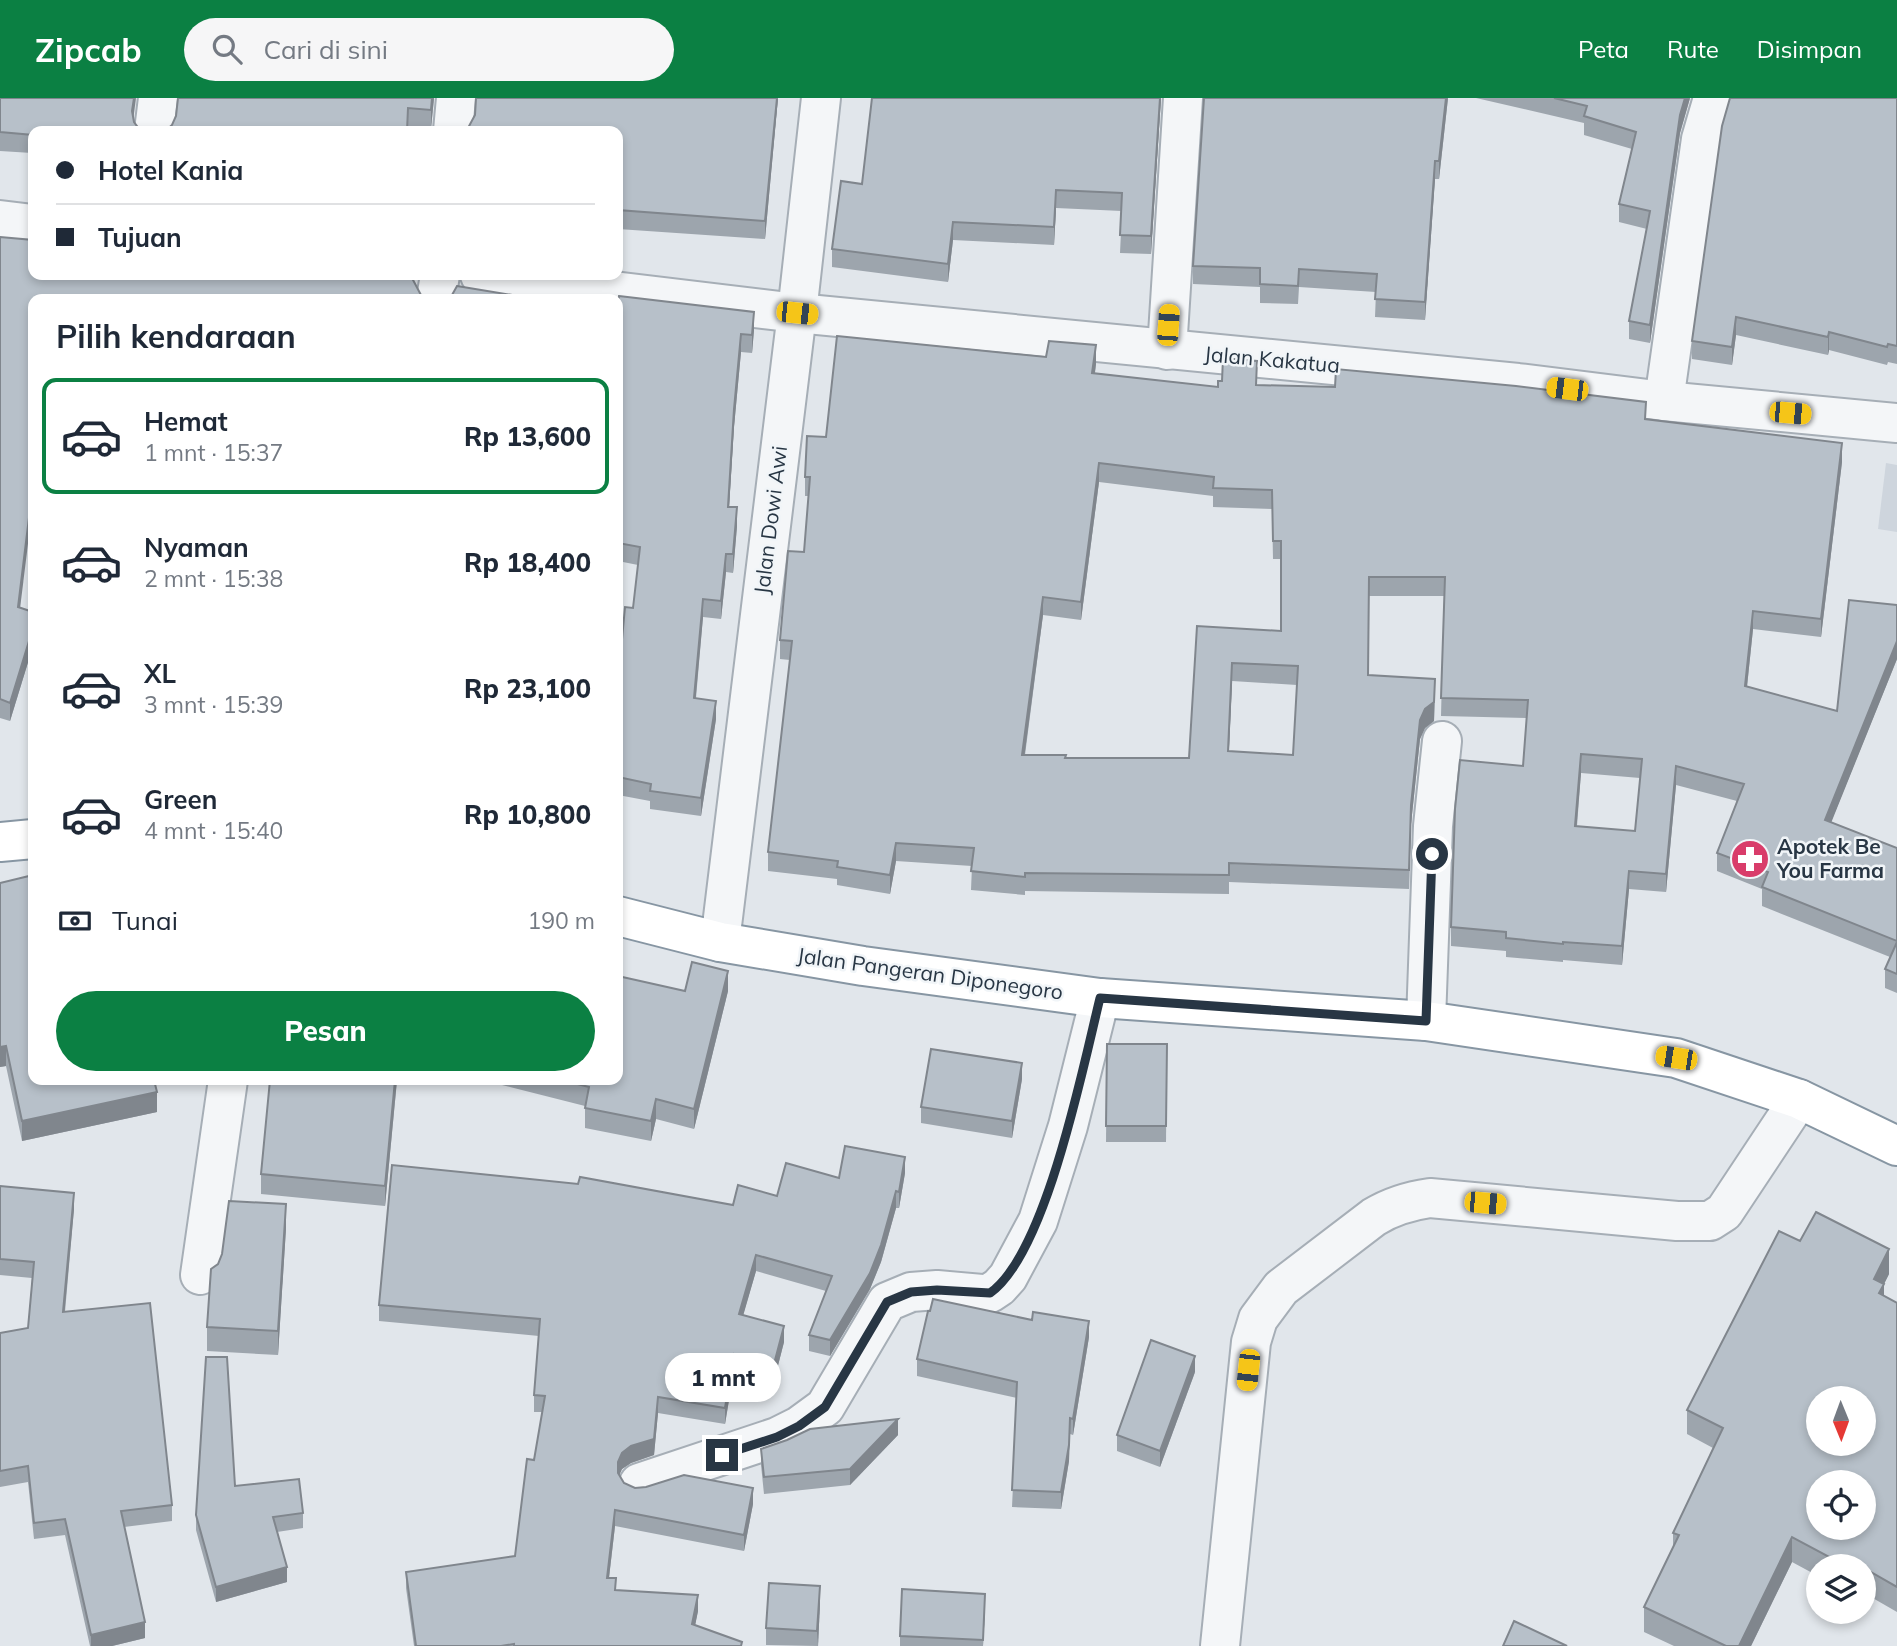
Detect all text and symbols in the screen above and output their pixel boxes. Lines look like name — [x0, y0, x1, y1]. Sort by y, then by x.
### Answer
search box — [184, 18, 674, 81]
text: Zipcab — [35, 29, 142, 70]
icon: search — [208, 30, 246, 68]
text: Cari di sini — [264, 33, 388, 66]
text: Peta — [1578, 34, 1629, 64]
text: Rute — [1667, 34, 1719, 64]
text: Disimpan — [1757, 34, 1862, 64]
text: Hotel Kania — [98, 154, 243, 187]
text: Tujuan — [98, 221, 182, 254]
car — [776, 300, 819, 326]
car — [1157, 303, 1180, 347]
text: Pilih kendaraan — [56, 316, 296, 356]
street label: Jalan Kakatua — [1203, 340, 1341, 378]
car — [1545, 376, 1590, 402]
car — [1769, 401, 1812, 425]
icon: car — [60, 405, 123, 468]
text: Hemat — [144, 405, 228, 438]
text: Rp 13,600 — [464, 420, 591, 453]
text: 1 mnt · 15:37 — [144, 438, 283, 467]
street label: Jalan Dowi Awi — [748, 444, 792, 596]
icon: car — [60, 531, 123, 594]
text: Nyaman — [144, 531, 249, 564]
text: Rp 18,400 — [464, 546, 591, 579]
text: 2 mnt · 15:38 — [144, 564, 283, 593]
icon: car — [60, 657, 123, 720]
text: XL — [144, 657, 176, 690]
text: Rp 23,100 — [464, 672, 591, 705]
text: 3 mnt · 15:39 — [144, 690, 283, 719]
icon: car — [60, 783, 123, 846]
text: Green — [144, 783, 217, 816]
text: Rp 10,800 — [464, 798, 591, 831]
text: 4 mnt · 15:40 — [144, 816, 283, 845]
place label: Apotek Be You Farma — [1776, 833, 1884, 883]
route start — [1416, 838, 1448, 870]
pharmacy icon: Apotek Be You Farma — [1729, 838, 1771, 880]
icon: cash — [56, 902, 94, 940]
text: Tunai — [112, 904, 178, 937]
text: 190 m — [527, 906, 595, 935]
street label: Jalan Pangeran Diponegoro — [796, 941, 1065, 1005]
button: Pesan — [56, 991, 595, 1071]
car — [1654, 1044, 1699, 1072]
car — [1464, 1191, 1507, 1215]
car — [1236, 1348, 1261, 1392]
callout: 1 mnt — [664, 1354, 780, 1402]
text: 1 mnt — [691, 1363, 755, 1392]
north arrow — [1806, 1386, 1876, 1456]
map controls — [1806, 1386, 1876, 1624]
route end — [706, 1439, 738, 1471]
button: locate — [1806, 1470, 1876, 1540]
button: layers — [1806, 1554, 1876, 1624]

